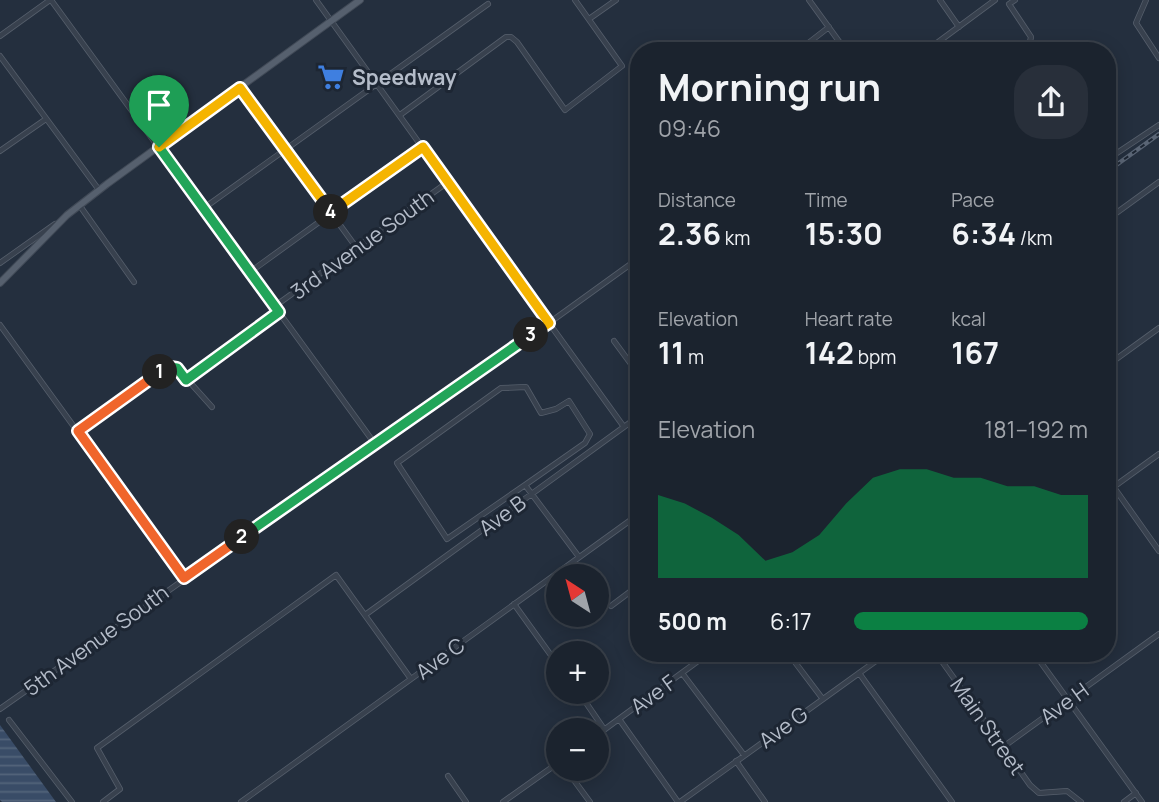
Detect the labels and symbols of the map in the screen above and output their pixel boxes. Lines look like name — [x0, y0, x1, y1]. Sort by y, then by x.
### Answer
supermarket icon: Speedway — [316, 62, 346, 92]
place label: Speedway — [352, 63, 457, 91]
pin — [129, 75, 189, 147]
street label: 3rd Avenue South — [285, 183, 439, 305]
pin: 4 — [314, 194, 348, 230]
pin: 3 — [514, 318, 548, 352]
pin: 1 — [142, 354, 178, 390]
street label: Ave B — [473, 488, 531, 542]
pin: 2 — [224, 520, 260, 554]
north arrow — [546, 564, 609, 626]
street label: 5th Avenue South — [18, 578, 174, 702]
street label: Ave C — [410, 631, 470, 685]
street label: Ave F — [625, 668, 682, 720]
street label: Main Street — [944, 672, 1032, 780]
street label: Ave H — [1034, 676, 1094, 730]
street label: Ave G — [753, 700, 813, 754]

